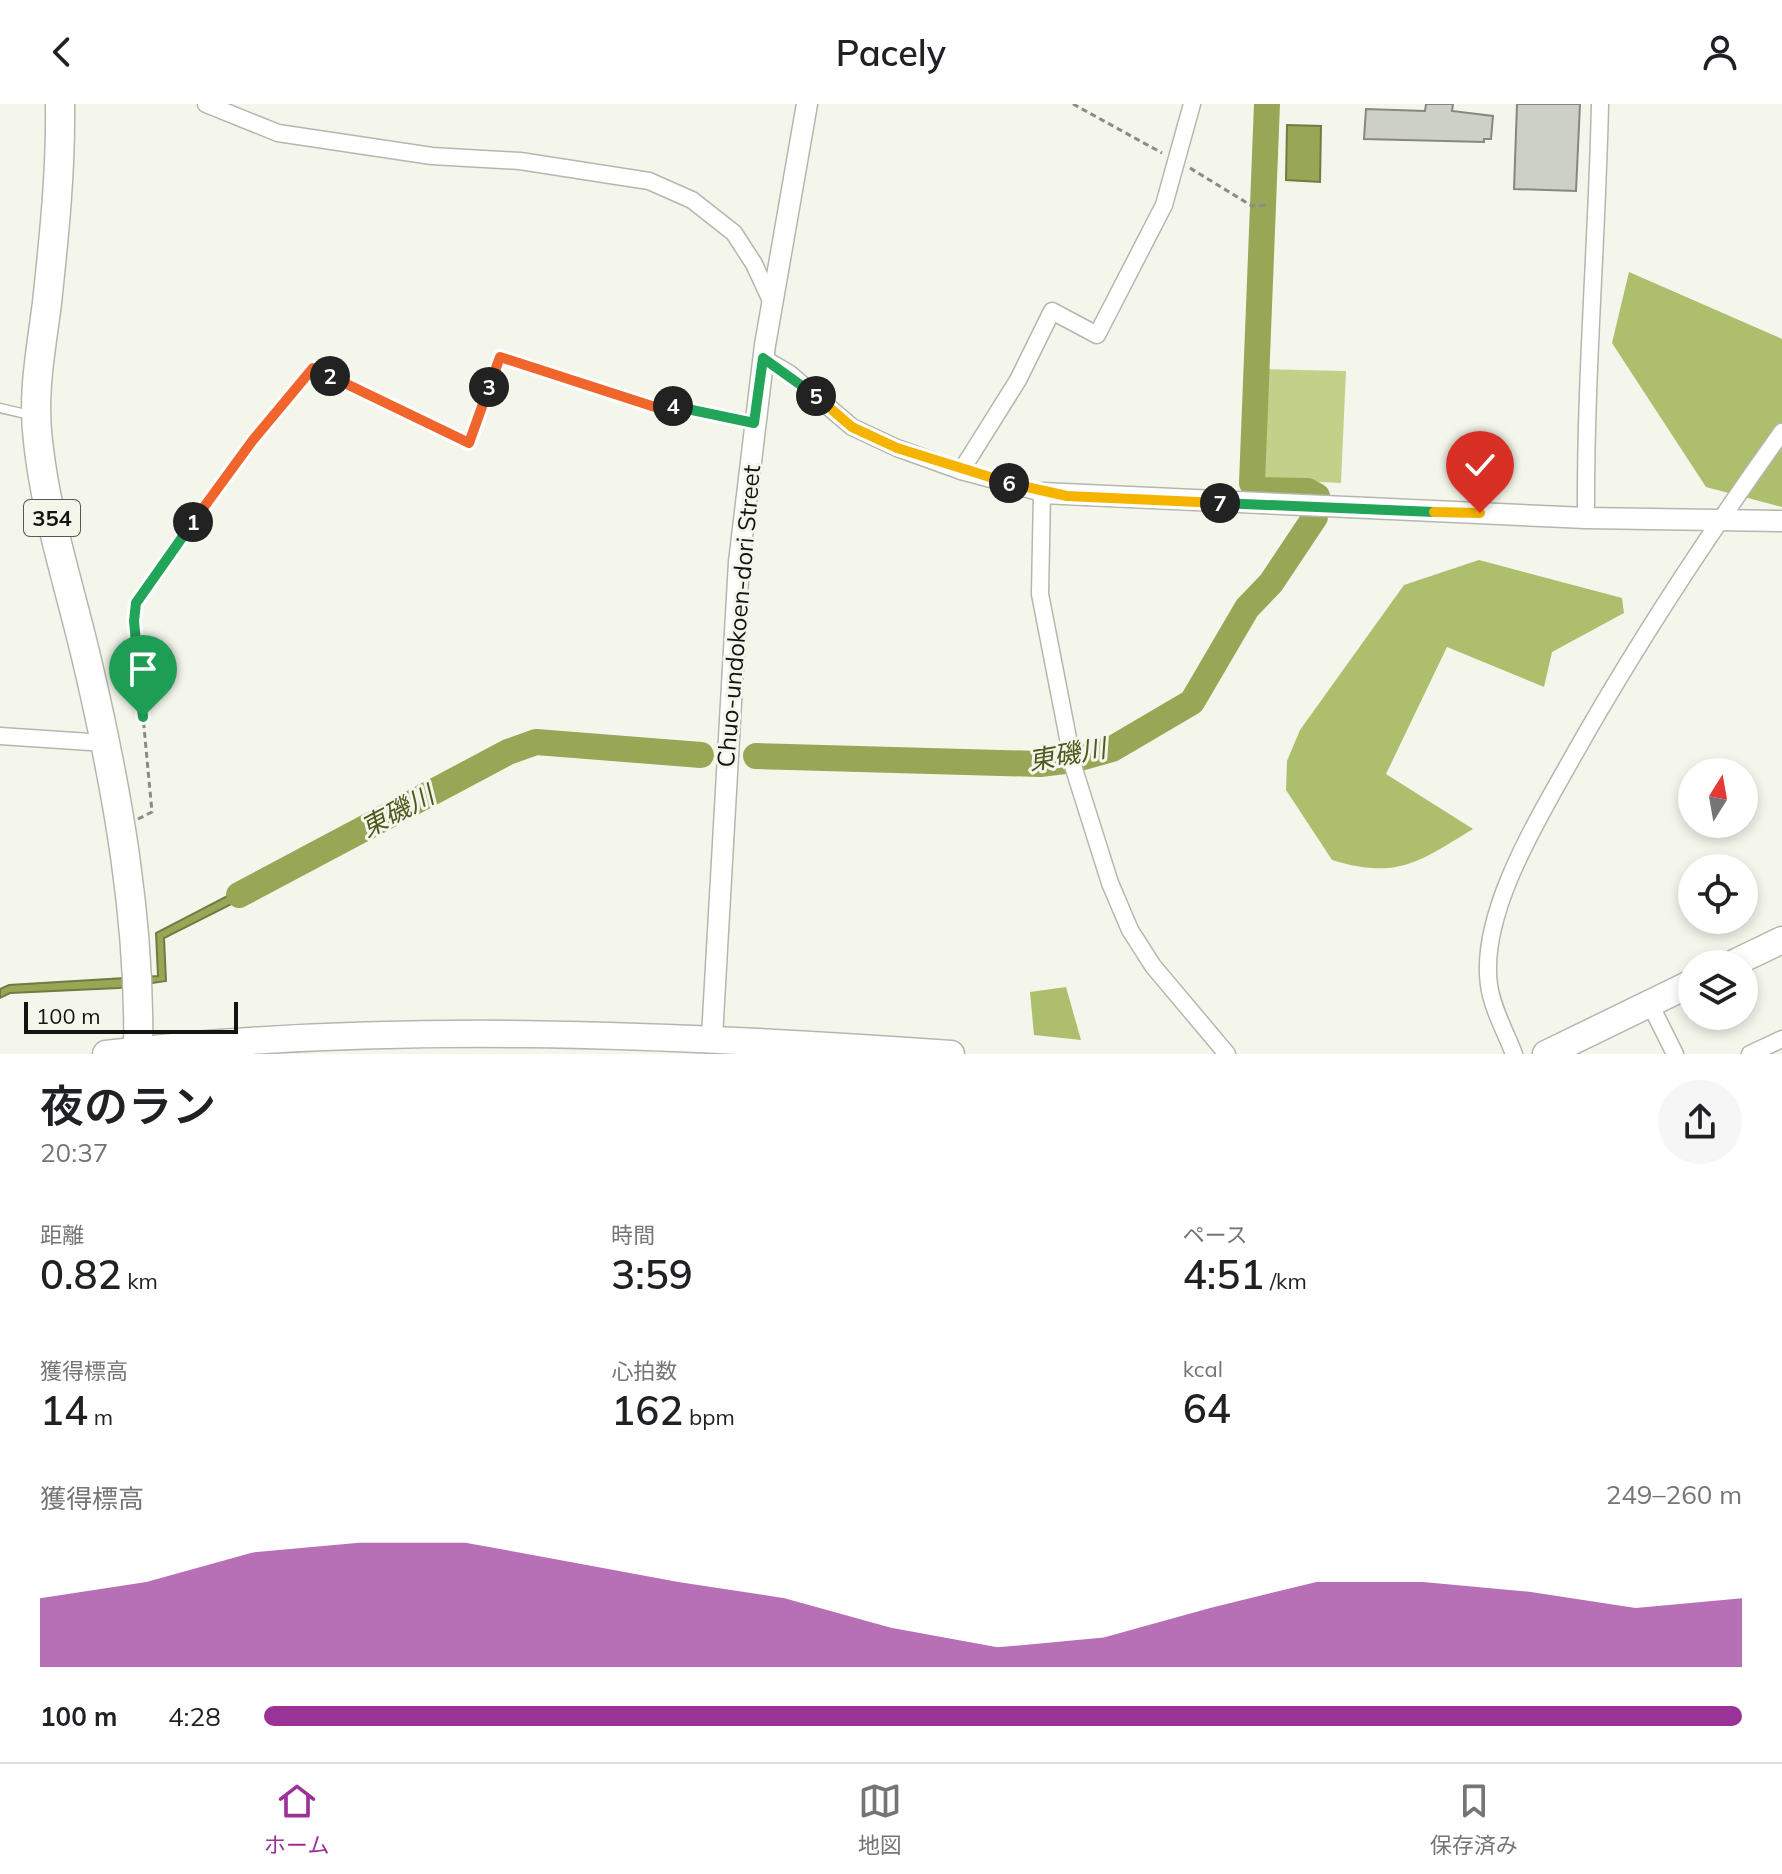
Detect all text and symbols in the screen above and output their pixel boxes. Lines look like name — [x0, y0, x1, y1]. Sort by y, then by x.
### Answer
icon: back — [40, 30, 84, 74]
text: Pacely — [836, 30, 946, 75]
icon: person — [1698, 30, 1742, 74]
pin: 2 — [310, 356, 350, 396]
text: 2 — [323, 362, 337, 390]
pin: 3 — [469, 367, 509, 407]
text: 3 — [482, 373, 496, 401]
pin: 5 — [796, 376, 836, 416]
text: 5 — [809, 382, 823, 410]
pin: 4 — [653, 386, 693, 426]
text: 4 — [666, 392, 680, 420]
pin — [1446, 431, 1514, 513]
icon: check — [1458, 443, 1502, 487]
pin: 6 — [989, 463, 1029, 503]
street label: Chuo-undokoen-dori Street — [710, 464, 766, 768]
text: 6 — [1002, 469, 1016, 497]
pin: 7 — [1200, 483, 1240, 523]
text: 7 — [1213, 489, 1227, 517]
road number: 354 — [24, 500, 80, 536]
pin: 1 — [173, 502, 213, 542]
text: 1 — [186, 508, 200, 536]
pin — [109, 635, 177, 717]
icon: arrive — [121, 647, 165, 691]
water label: 東磯川 — [1026, 730, 1111, 777]
north arrow — [1678, 758, 1758, 838]
map controls — [1678, 758, 1758, 1030]
water label: 東磯川 — [355, 777, 442, 844]
button: locate — [1678, 854, 1758, 934]
button: layers — [1678, 950, 1758, 1030]
scale bar — [24, 998, 238, 1034]
text: 100 m — [36, 1002, 101, 1030]
text: 夜のラン — [40, 1078, 216, 1133]
button: share — [1658, 1080, 1742, 1164]
text: 20:37 — [40, 1136, 108, 1169]
text: 距離 — [40, 1221, 84, 1249]
text: 時間 — [611, 1221, 655, 1249]
text: ペース — [1183, 1221, 1248, 1249]
text: 0.82 — [40, 1249, 121, 1299]
text: 3:59 — [611, 1249, 693, 1299]
text: 4:51 — [1183, 1249, 1264, 1299]
text: km — [121, 1267, 158, 1295]
text: /km — [1264, 1267, 1307, 1295]
text: kcal — [1183, 1355, 1223, 1383]
text: 獲得標高 — [40, 1357, 128, 1385]
text: 心拍数 — [611, 1357, 677, 1385]
text: 64 — [1183, 1383, 1231, 1433]
text: 14 — [40, 1385, 88, 1435]
text: 162 — [611, 1385, 683, 1435]
text: m — [88, 1403, 113, 1431]
text: bpm — [683, 1403, 735, 1431]
text: 249–260 m — [1606, 1478, 1742, 1511]
text: 獲得標高 — [40, 1482, 144, 1515]
text: 100 m — [40, 1700, 117, 1733]
text: 4:28 — [168, 1700, 221, 1733]
tab: ホーム — [264, 1779, 329, 1859]
tab: 地図 — [858, 1779, 902, 1859]
tab: 保存済み — [1430, 1779, 1518, 1859]

